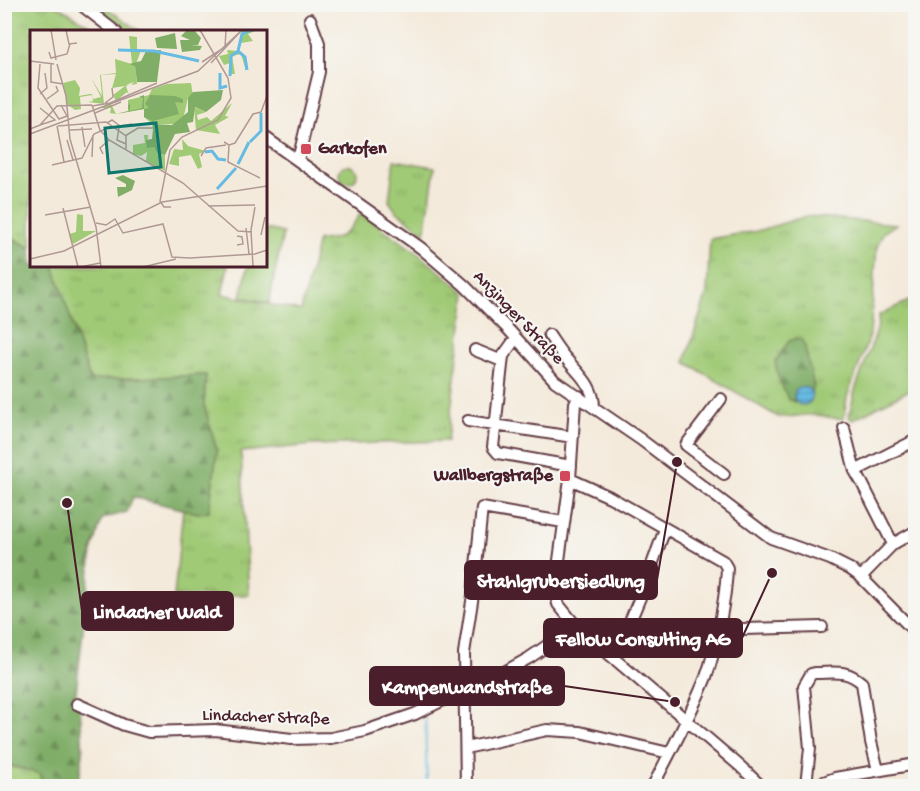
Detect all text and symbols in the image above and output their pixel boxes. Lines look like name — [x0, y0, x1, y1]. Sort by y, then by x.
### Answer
inset map — [30, 30, 267, 267]
place label: Garkofen — [318, 139, 387, 160]
marker: Garkofen — [299, 142, 313, 156]
street label: Anzinger Straße — [468, 267, 568, 370]
place label: Wallbergstraße — [433, 466, 554, 487]
marker: Wallbergstraße — [558, 469, 572, 483]
callout: Stahlgrubersiedlung — [465, 561, 657, 599]
text: Stahlgrubersiedlung — [477, 572, 645, 595]
callout: Lindacher Wald — [82, 592, 233, 630]
text: Lindacher Wald — [93, 603, 223, 626]
callout: Fellow Consulting AG — [544, 619, 742, 657]
text: Fellow Consulting AG — [555, 630, 732, 653]
callout: Kampenwandstraße — [370, 667, 564, 705]
text: Kampenwandstraße — [381, 678, 553, 701]
street label: Lindacher Straße — [202, 705, 331, 731]

